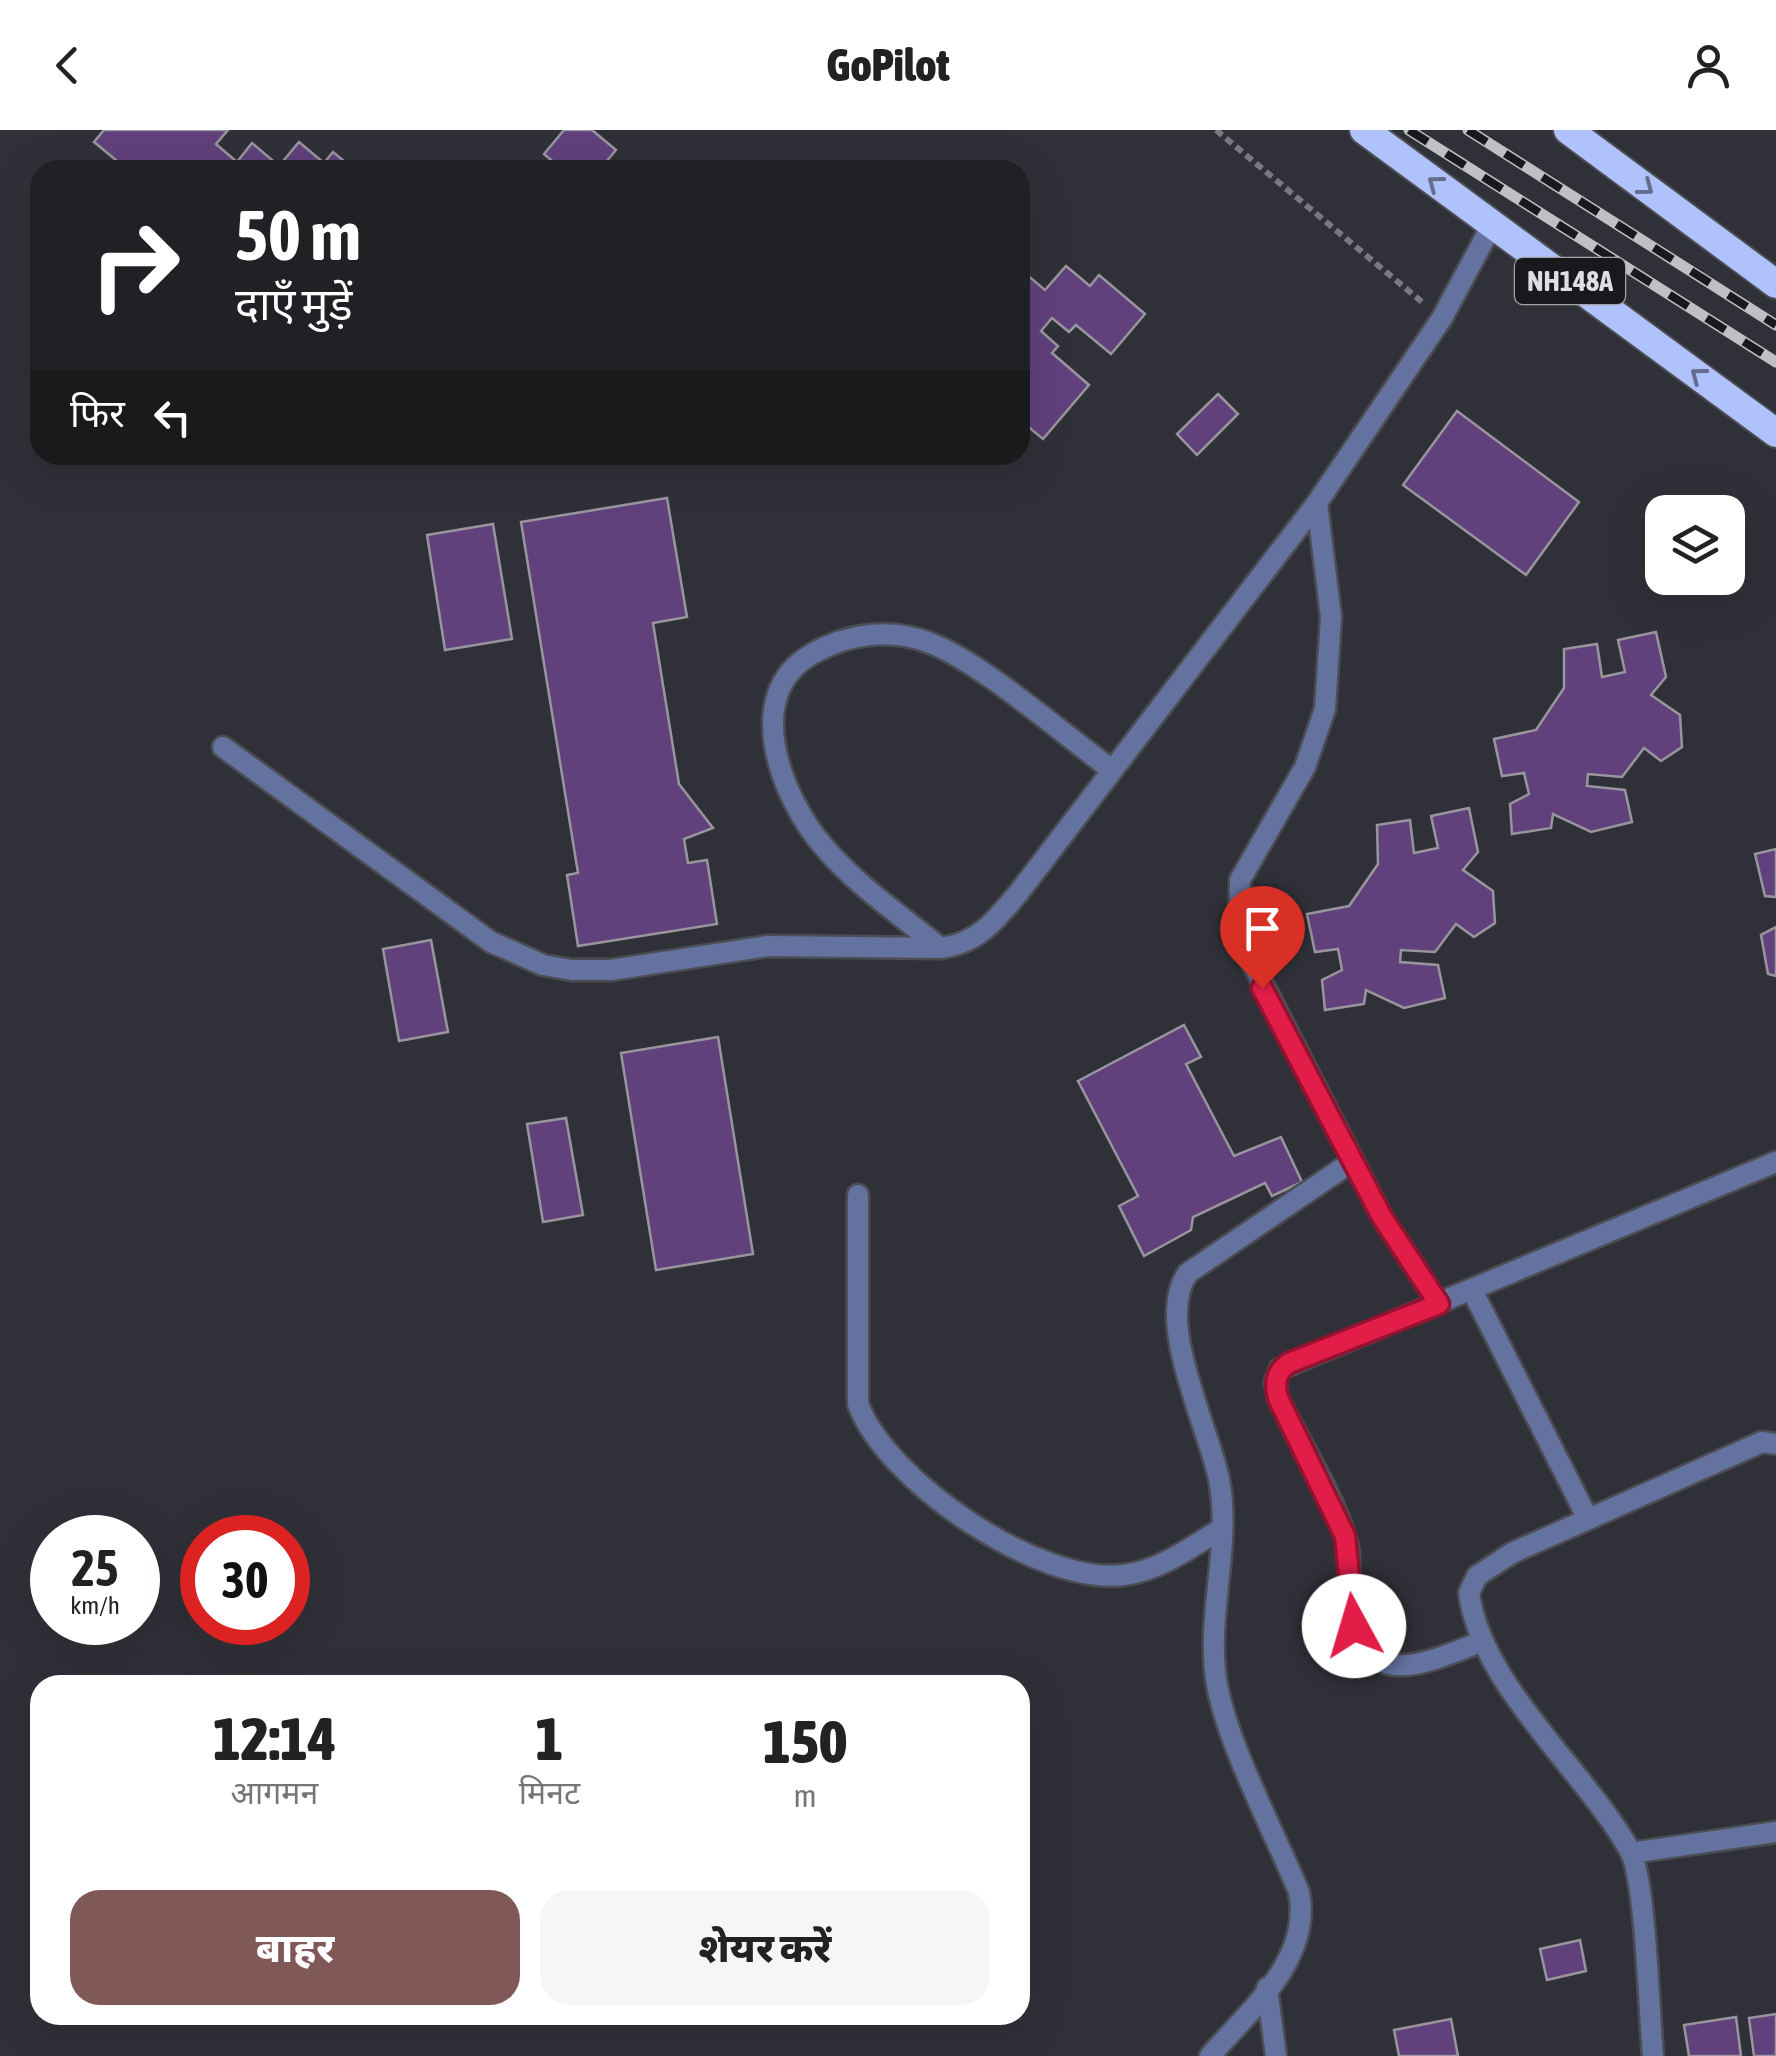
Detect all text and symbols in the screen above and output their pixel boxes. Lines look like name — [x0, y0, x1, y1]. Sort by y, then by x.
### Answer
icon: back — [40, 38, 95, 93]
icon: person — [1681, 38, 1736, 93]
text: GoPilot — [827, 39, 949, 91]
one-way arrow — [1428, 177, 1446, 194]
one-way arrow — [1635, 177, 1653, 194]
text: 50 m — [235, 195, 361, 275]
icon: right — [70, 200, 200, 330]
road number: NH148A — [1515, 258, 1625, 304]
text: दाएँ मुड़ें — [235, 278, 353, 330]
one-way arrow — [1691, 369, 1709, 386]
icon: left — [145, 390, 200, 445]
text: फिर — [70, 392, 125, 435]
map controls — [1645, 495, 1745, 595]
button: layers — [1645, 495, 1745, 595]
pin — [1220, 886, 1305, 989]
icon: arrive — [1235, 901, 1290, 956]
speed limit sign: 30 — [180, 1515, 310, 1645]
text: 25 — [71, 1539, 118, 1597]
position arrow — [1302, 1574, 1406, 1678]
text: km/h — [70, 1591, 120, 1619]
text: 12:14 — [213, 1704, 336, 1773]
text: 1 — [535, 1704, 564, 1773]
text: 150 — [763, 1707, 847, 1776]
text: आगमन — [231, 1774, 318, 1811]
text: मिनट — [519, 1774, 580, 1811]
text: m — [794, 1777, 817, 1814]
button: बाहर — [70, 1890, 520, 2005]
button: शेयर करें — [540, 1890, 990, 2005]

